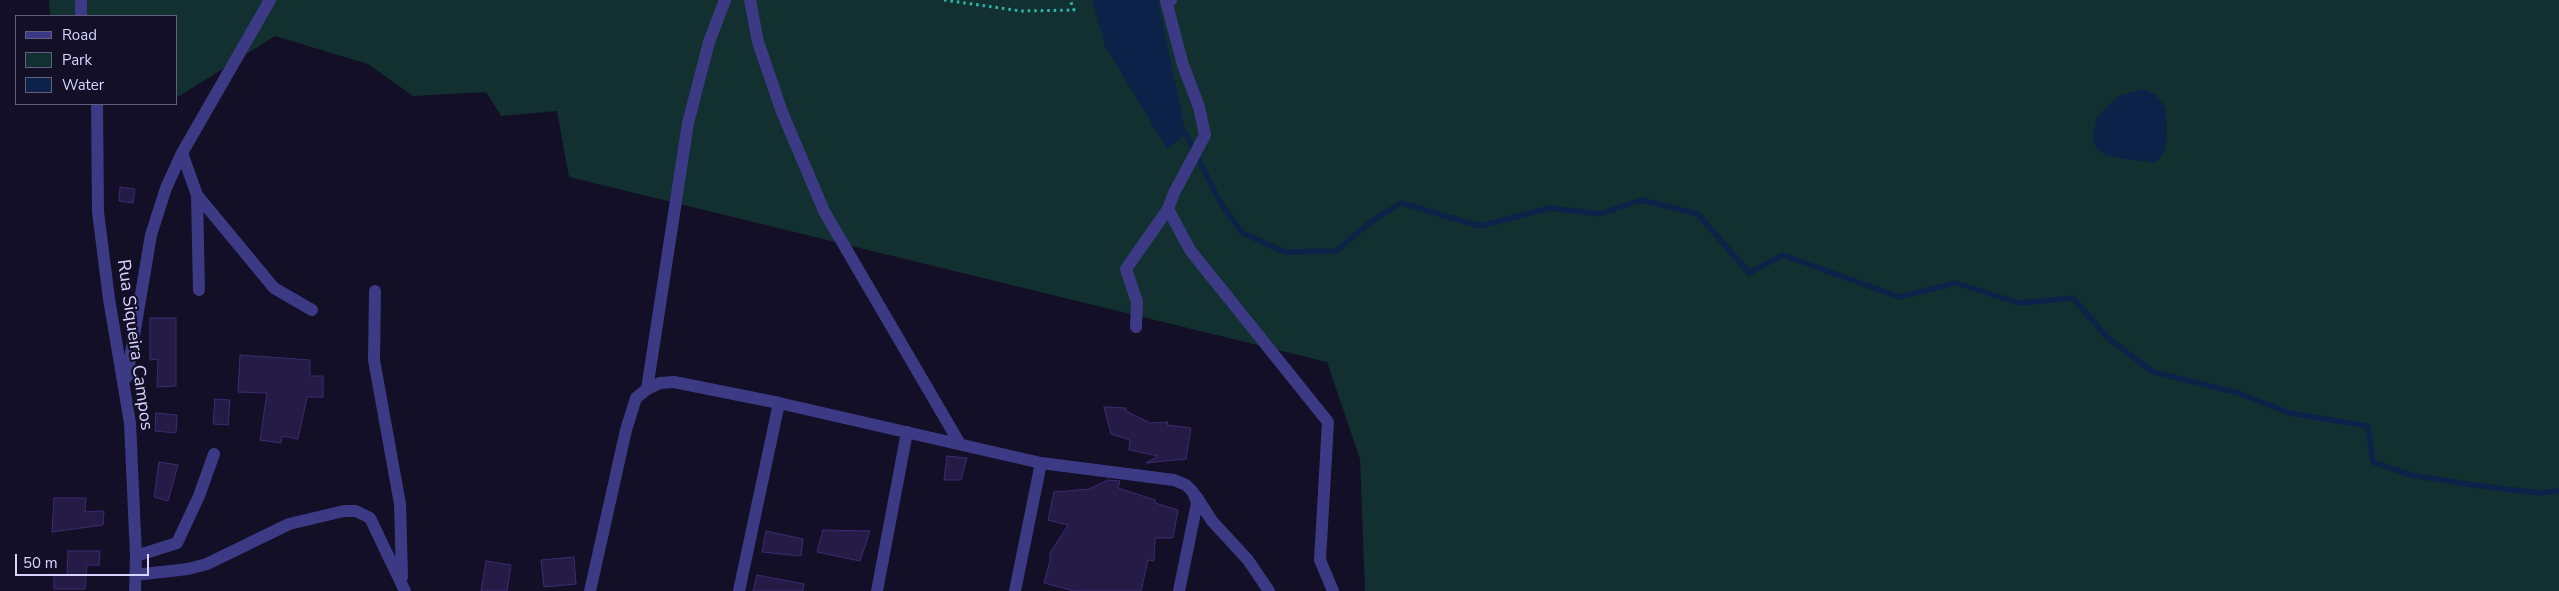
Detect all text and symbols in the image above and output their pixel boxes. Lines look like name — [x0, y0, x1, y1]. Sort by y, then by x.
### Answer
legend — [15, 15, 178, 105]
text: Road — [62, 25, 97, 45]
text: Park — [62, 50, 92, 70]
text: Water — [62, 75, 104, 95]
street label: Rua Siqueira Campos — [111, 258, 157, 432]
scale bar — [18, 544, 151, 576]
text: 50 m — [23, 553, 58, 573]

